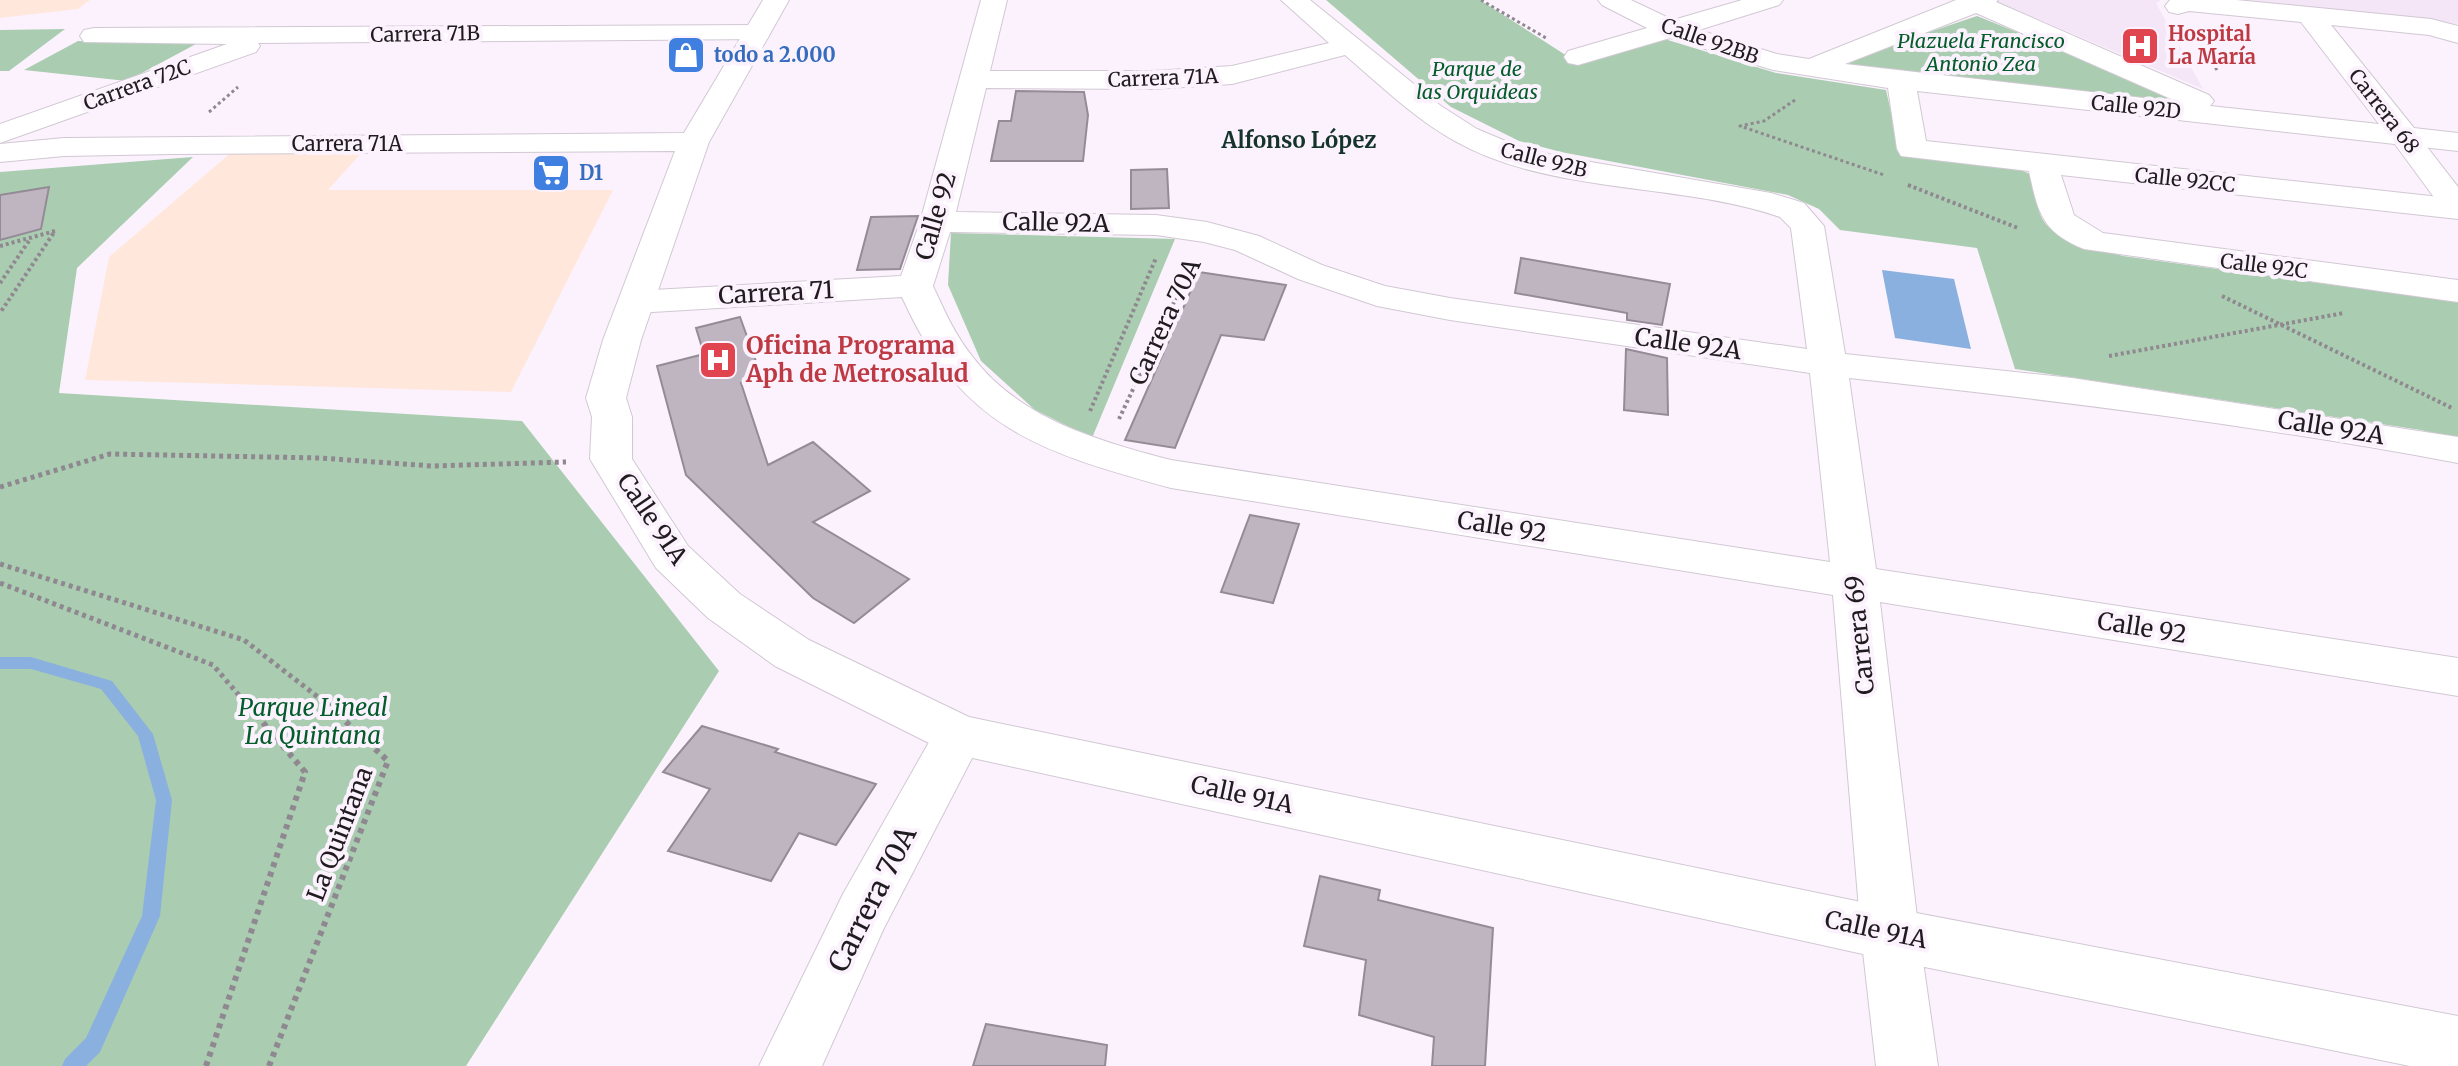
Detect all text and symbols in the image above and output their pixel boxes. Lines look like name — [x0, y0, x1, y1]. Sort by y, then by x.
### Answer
street label: Calle 92BB — [1658, 12, 1762, 69]
street label: Carrera 71B — [370, 20, 480, 47]
place label: Hospital La María — [2168, 21, 2256, 69]
hospital icon: Hospital La María — [2119, 25, 2161, 67]
park label: Plazuela Francisco Antonio Zea — [1897, 28, 2065, 76]
shop icon: todo a 2.000 — [665, 34, 707, 76]
place label: todo a 2.000 — [714, 42, 836, 67]
street label: Carrera 72C — [80, 54, 194, 115]
park label: Parque de las Orquideas — [1416, 56, 1538, 104]
street label: Carrera 71A — [1107, 63, 1220, 92]
street label: Carrera 68 — [2344, 64, 2425, 158]
street label: Calle 92D — [2090, 89, 2182, 124]
district label: Alfonso López — [1220, 126, 1377, 154]
street label: Carrera 71A — [292, 131, 403, 156]
street label: Calle 92B — [1498, 137, 1590, 182]
supermarket icon: D1 — [530, 152, 572, 194]
place label: D1 — [579, 160, 603, 185]
street label: Calle 92CC — [2134, 162, 2236, 197]
street label: Calle 92 — [908, 168, 963, 263]
street label: Calle 92A — [1002, 206, 1111, 239]
street label: Calle 92C — [2219, 248, 2309, 283]
street label: Carrera 70A — [1122, 253, 1208, 390]
street label: Carrera 71 — [717, 274, 835, 311]
street label: Calle 92A — [1633, 321, 1744, 366]
place label: Oficina Programa Aph de Metrosalud — [745, 330, 969, 389]
hospital icon: Oficina Programa Aph de Metrosalud — [697, 339, 739, 381]
street label: Calle 92A — [2276, 404, 2387, 451]
street label: Calle 91A — [611, 467, 695, 571]
street label: Calle 92 — [1455, 504, 1549, 549]
street label: Carrera 69 — [1838, 574, 1881, 696]
street label: Calle 92 — [2095, 605, 2189, 650]
park label: Parque Lineal La Quintana — [238, 692, 388, 751]
street label: La Quintana — [300, 762, 379, 905]
street label: Calle 91A — [1188, 769, 1297, 821]
street label: Carrera 70A — [820, 820, 924, 978]
street label: Calle 91A — [1822, 904, 1931, 956]

